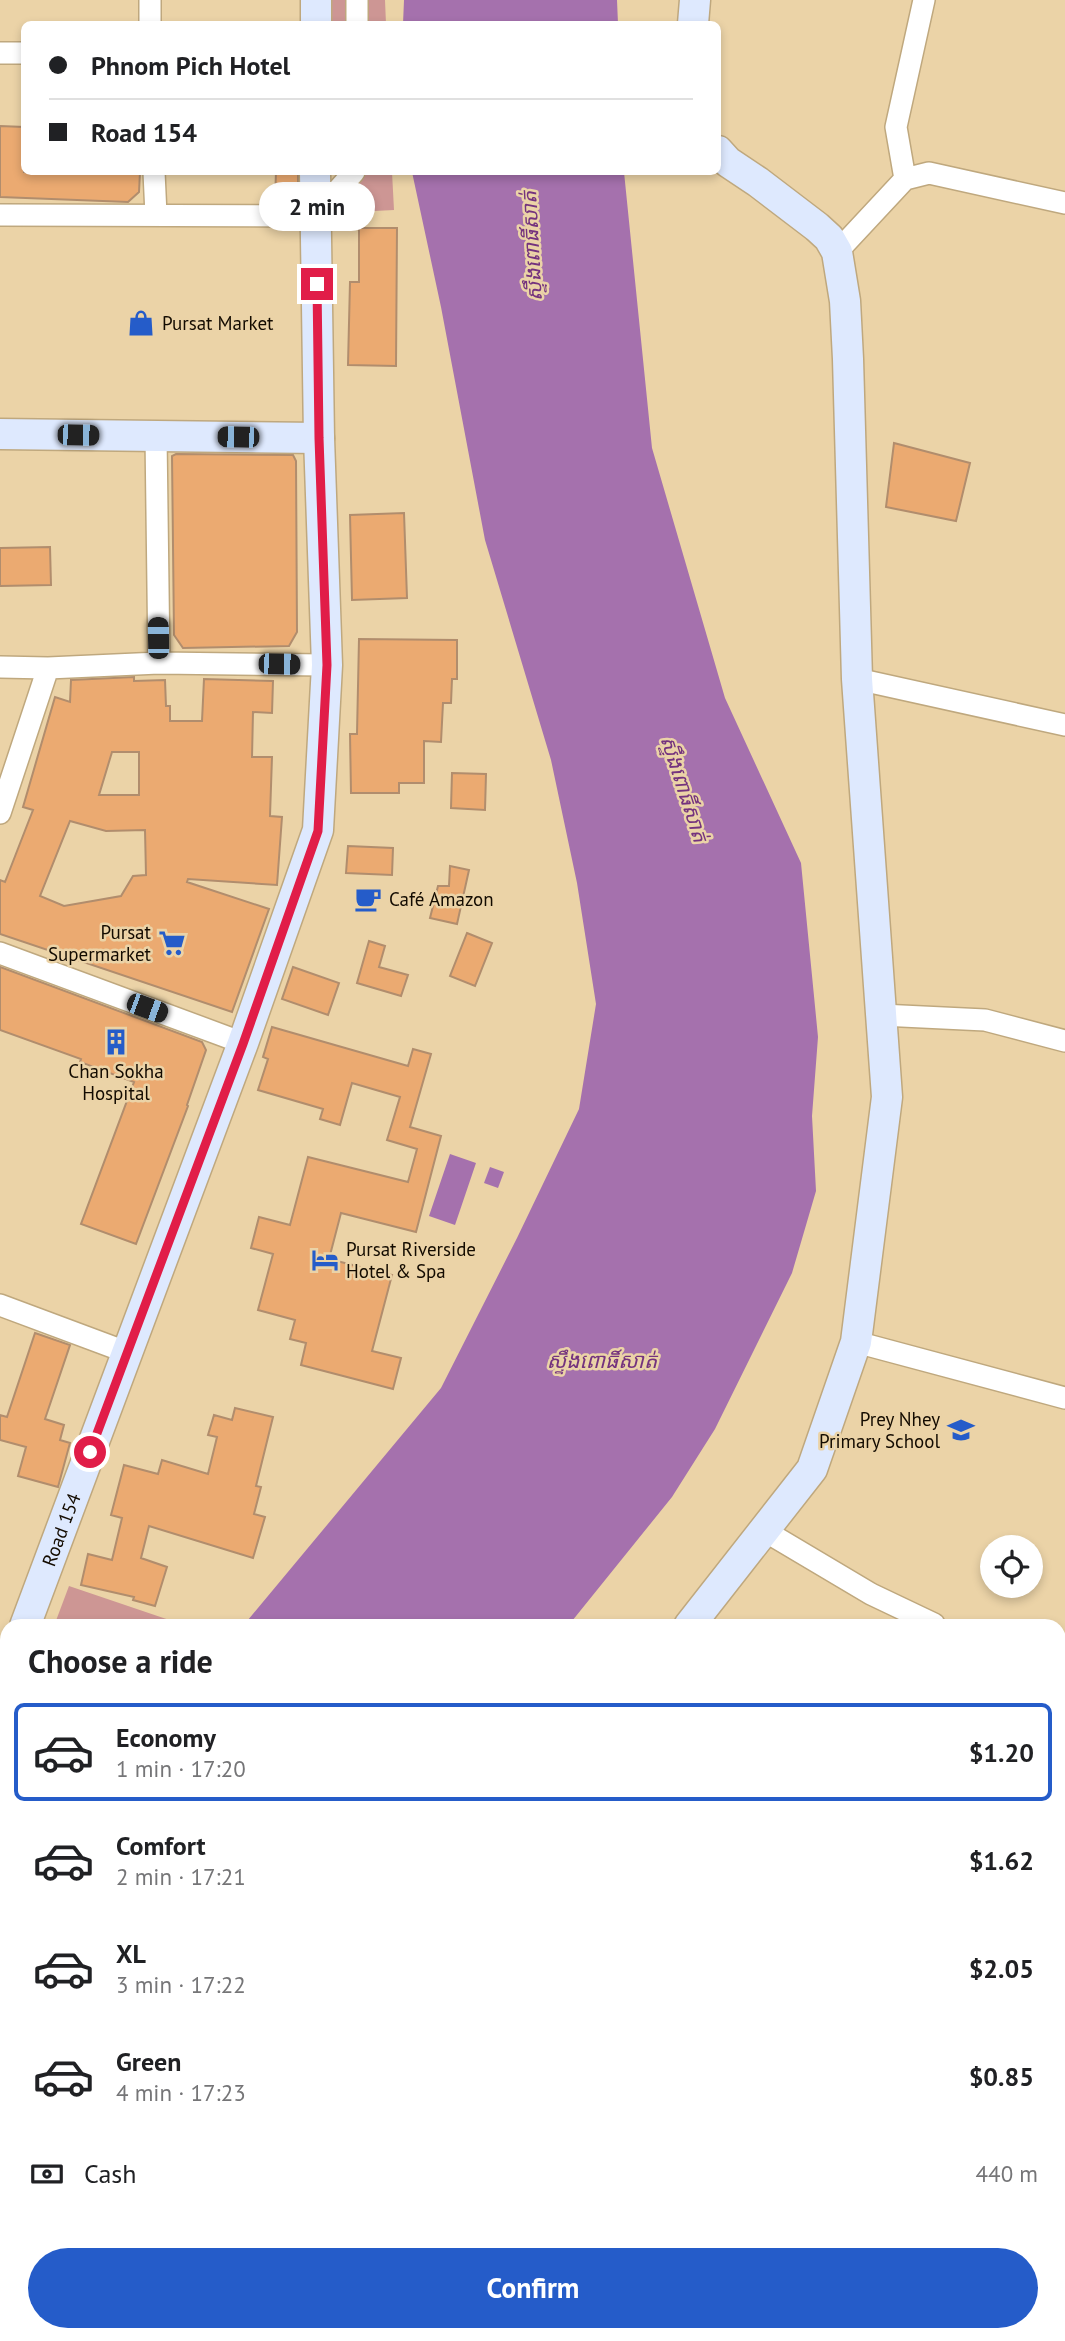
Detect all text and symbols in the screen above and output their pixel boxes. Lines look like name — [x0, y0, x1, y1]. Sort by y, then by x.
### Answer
text: Phnom Pich Hotel — [91, 49, 290, 82]
text: Road 154 — [91, 116, 197, 149]
callout: 2 min — [259, 182, 375, 232]
water label: ស្ទឹងពោធិ៍សាត់ — [515, 188, 548, 302]
text: 2 min — [289, 192, 345, 221]
route end — [301, 268, 333, 300]
shop icon: Pursat Market — [126, 308, 156, 338]
place label: Pursat Market — [162, 311, 274, 335]
car — [57, 424, 100, 446]
car — [217, 426, 260, 448]
car — [148, 617, 169, 659]
car — [258, 653, 301, 675]
water label: ស្ទឹងពោធិ៍សាត់ — [654, 732, 715, 847]
cafe icon: Café Amazon — [353, 884, 383, 914]
place label: Café Amazon — [389, 887, 494, 911]
place label: Pursat Supermarket — [48, 920, 152, 966]
supermarket icon: Pursat Supermarket — [157, 928, 187, 958]
car — [124, 991, 171, 1025]
building icon: Chan Sokha Hospital — [101, 1027, 131, 1057]
place label: Chan Sokha Hospital — [68, 1059, 164, 1105]
place label: Pursat Riverside Hotel & Spa — [346, 1237, 476, 1283]
hotel icon: Pursat Riverside Hotel & Spa — [310, 1245, 340, 1275]
water label: ស្ទឹងពោធិ៍សាត់ — [547, 1347, 659, 1375]
place label: Prey Nhey Primary School — [819, 1407, 940, 1453]
school or university icon: Prey Nhey Primary School — [946, 1415, 976, 1445]
route start — [74, 1436, 106, 1468]
street label: Road 154 — [36, 1490, 86, 1570]
map controls — [980, 1535, 1043, 1598]
button: locate — [980, 1535, 1043, 1598]
text: Choose a ride — [28, 1640, 213, 1682]
icon: car — [32, 1721, 95, 1784]
text: Economy — [116, 1721, 216, 1754]
text: $1.20 — [969, 1736, 1034, 1769]
text: 1 min · 17:20 — [116, 1754, 246, 1783]
icon: car — [32, 1829, 95, 1892]
text: Comfort — [116, 1829, 206, 1862]
text: $1.62 — [969, 1844, 1034, 1877]
text: 2 min · 17:21 — [116, 1862, 246, 1891]
icon: car — [32, 1937, 95, 2000]
text: XL — [116, 1937, 146, 1970]
text: $2.05 — [969, 1952, 1034, 1985]
text: 3 min · 17:22 — [116, 1970, 246, 1999]
icon: car — [32, 2045, 95, 2108]
text: Green — [116, 2045, 181, 2078]
text: $0.85 — [969, 2060, 1034, 2093]
text: 4 min · 17:23 — [116, 2078, 246, 2107]
icon: cash — [28, 2155, 66, 2193]
text: Cash — [84, 2157, 136, 2190]
text: 440 m — [976, 2159, 1038, 2188]
button: Confirm — [28, 2248, 1038, 2328]

